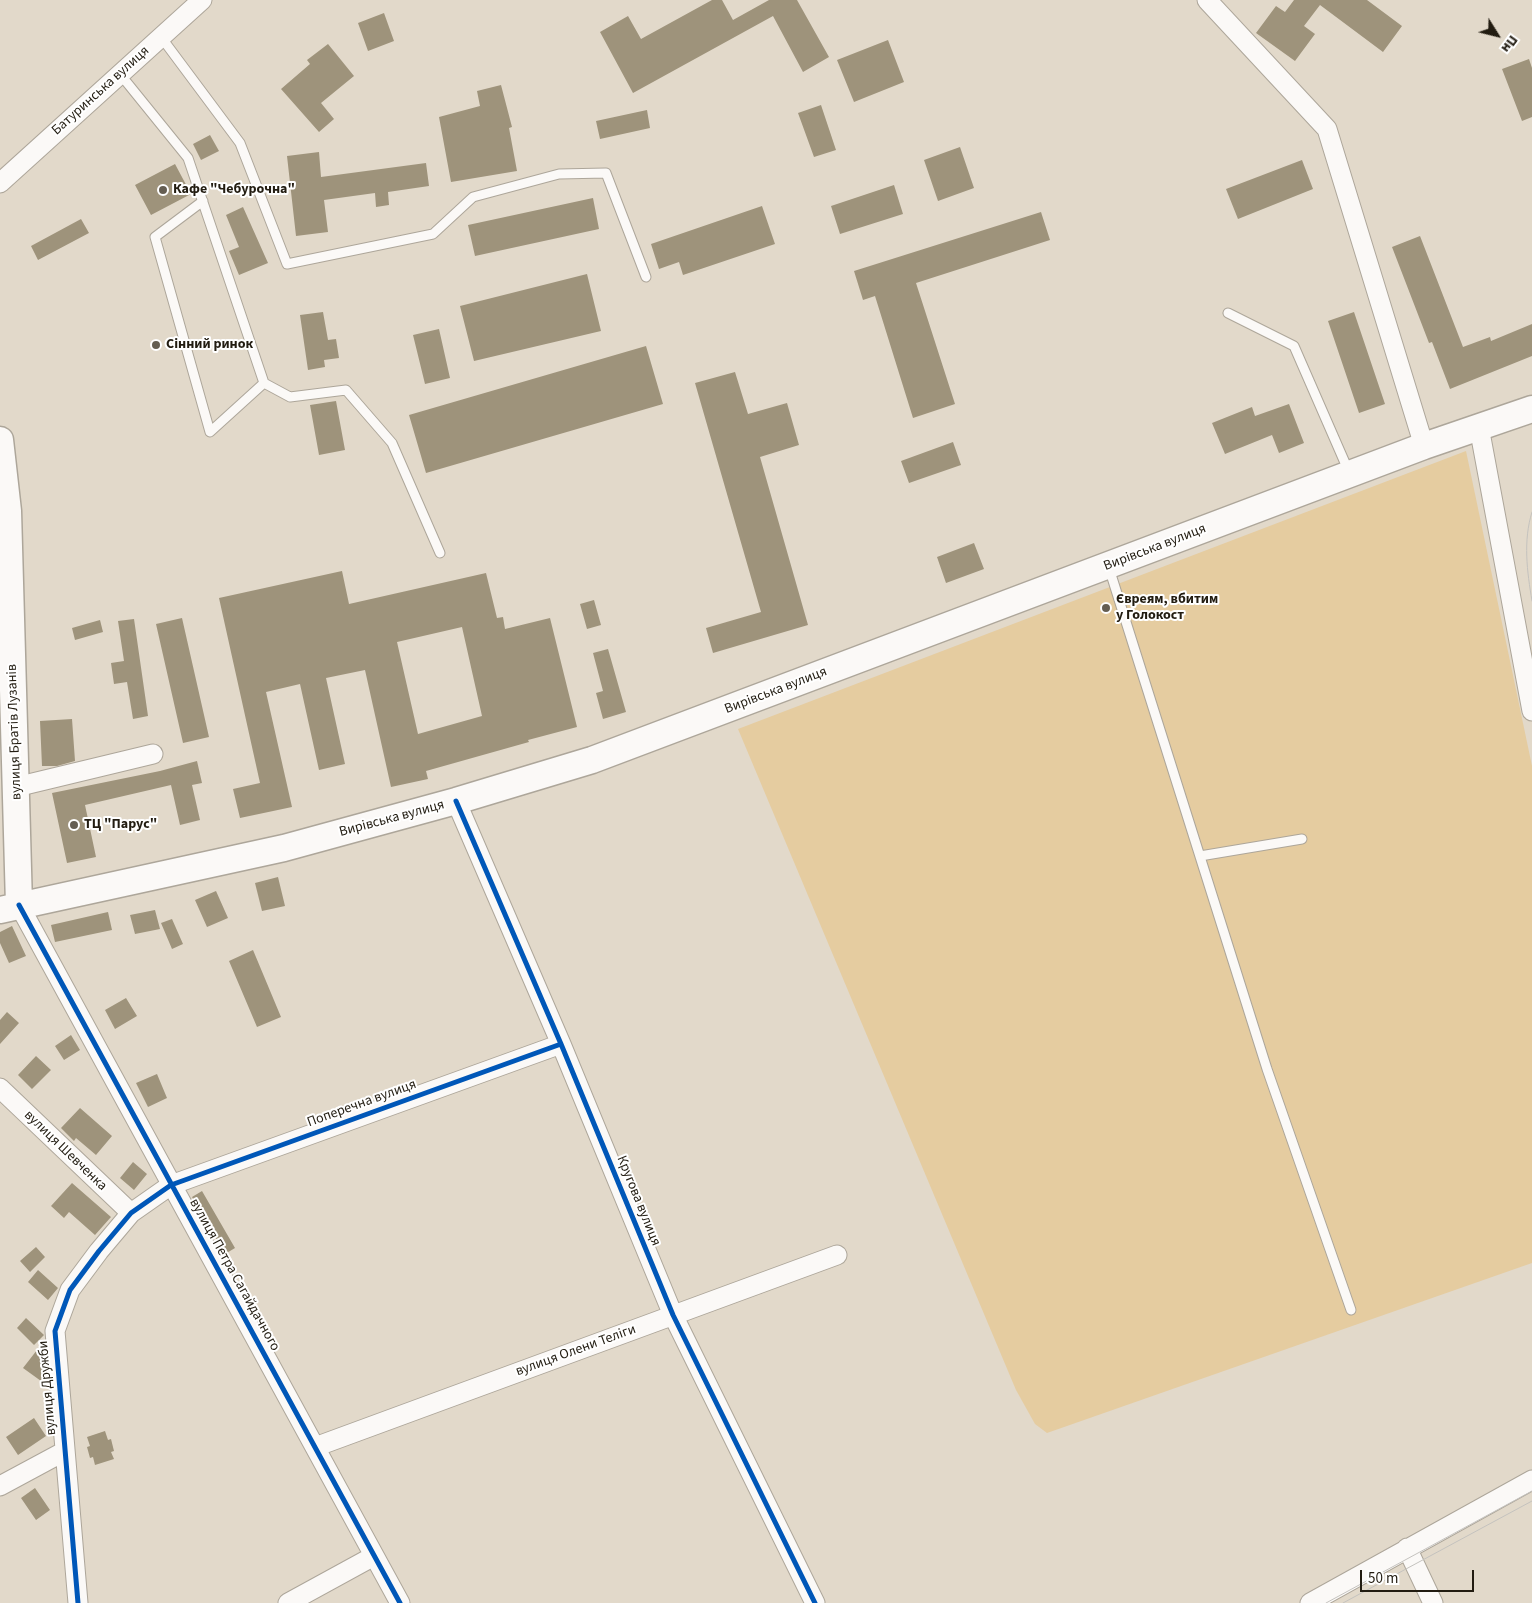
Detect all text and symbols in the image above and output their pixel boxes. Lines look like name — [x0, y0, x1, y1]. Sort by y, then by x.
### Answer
north arrow — [1472, 10, 1522, 60]
text: Пн — [1496, 31, 1522, 57]
street label: Батуринська вулиця — [49, 43, 153, 139]
place label: Кафе "Чебурочна" — [173, 182, 295, 198]
marker: Кафе "Чебурочна" — [157, 184, 169, 196]
place label: Сінний ринок — [166, 337, 253, 353]
marker: Сінний ринок — [150, 339, 162, 351]
street label: Вирівська вулиця — [1101, 521, 1209, 575]
place label: Євреям, вбитим у Голокост — [1116, 592, 1218, 624]
marker: Євреям, вбитим у Голокост — [1100, 602, 1112, 614]
street label: вулиця Братів Лузанів — [4, 664, 26, 800]
street label: Вирівська вулиця — [722, 664, 830, 718]
street label: Вирівська вулиця — [338, 797, 446, 841]
place label: ТЦ "Парус" — [84, 817, 157, 833]
marker: ТЦ "Парус" — [68, 819, 80, 831]
street label: Поперечна вулиця — [305, 1076, 419, 1132]
street label: вулиця Шевченка — [20, 1107, 110, 1195]
street label: Кругова вулиця — [612, 1153, 664, 1249]
street label: вулиця Петра Сагайдачного — [185, 1196, 283, 1354]
street label: вулиця Олени Теліги — [514, 1321, 638, 1381]
street label: вулиця Дружби — [35, 1340, 61, 1436]
scale bar — [1362, 1560, 1476, 1592]
text: 50 m — [1368, 1568, 1398, 1589]

